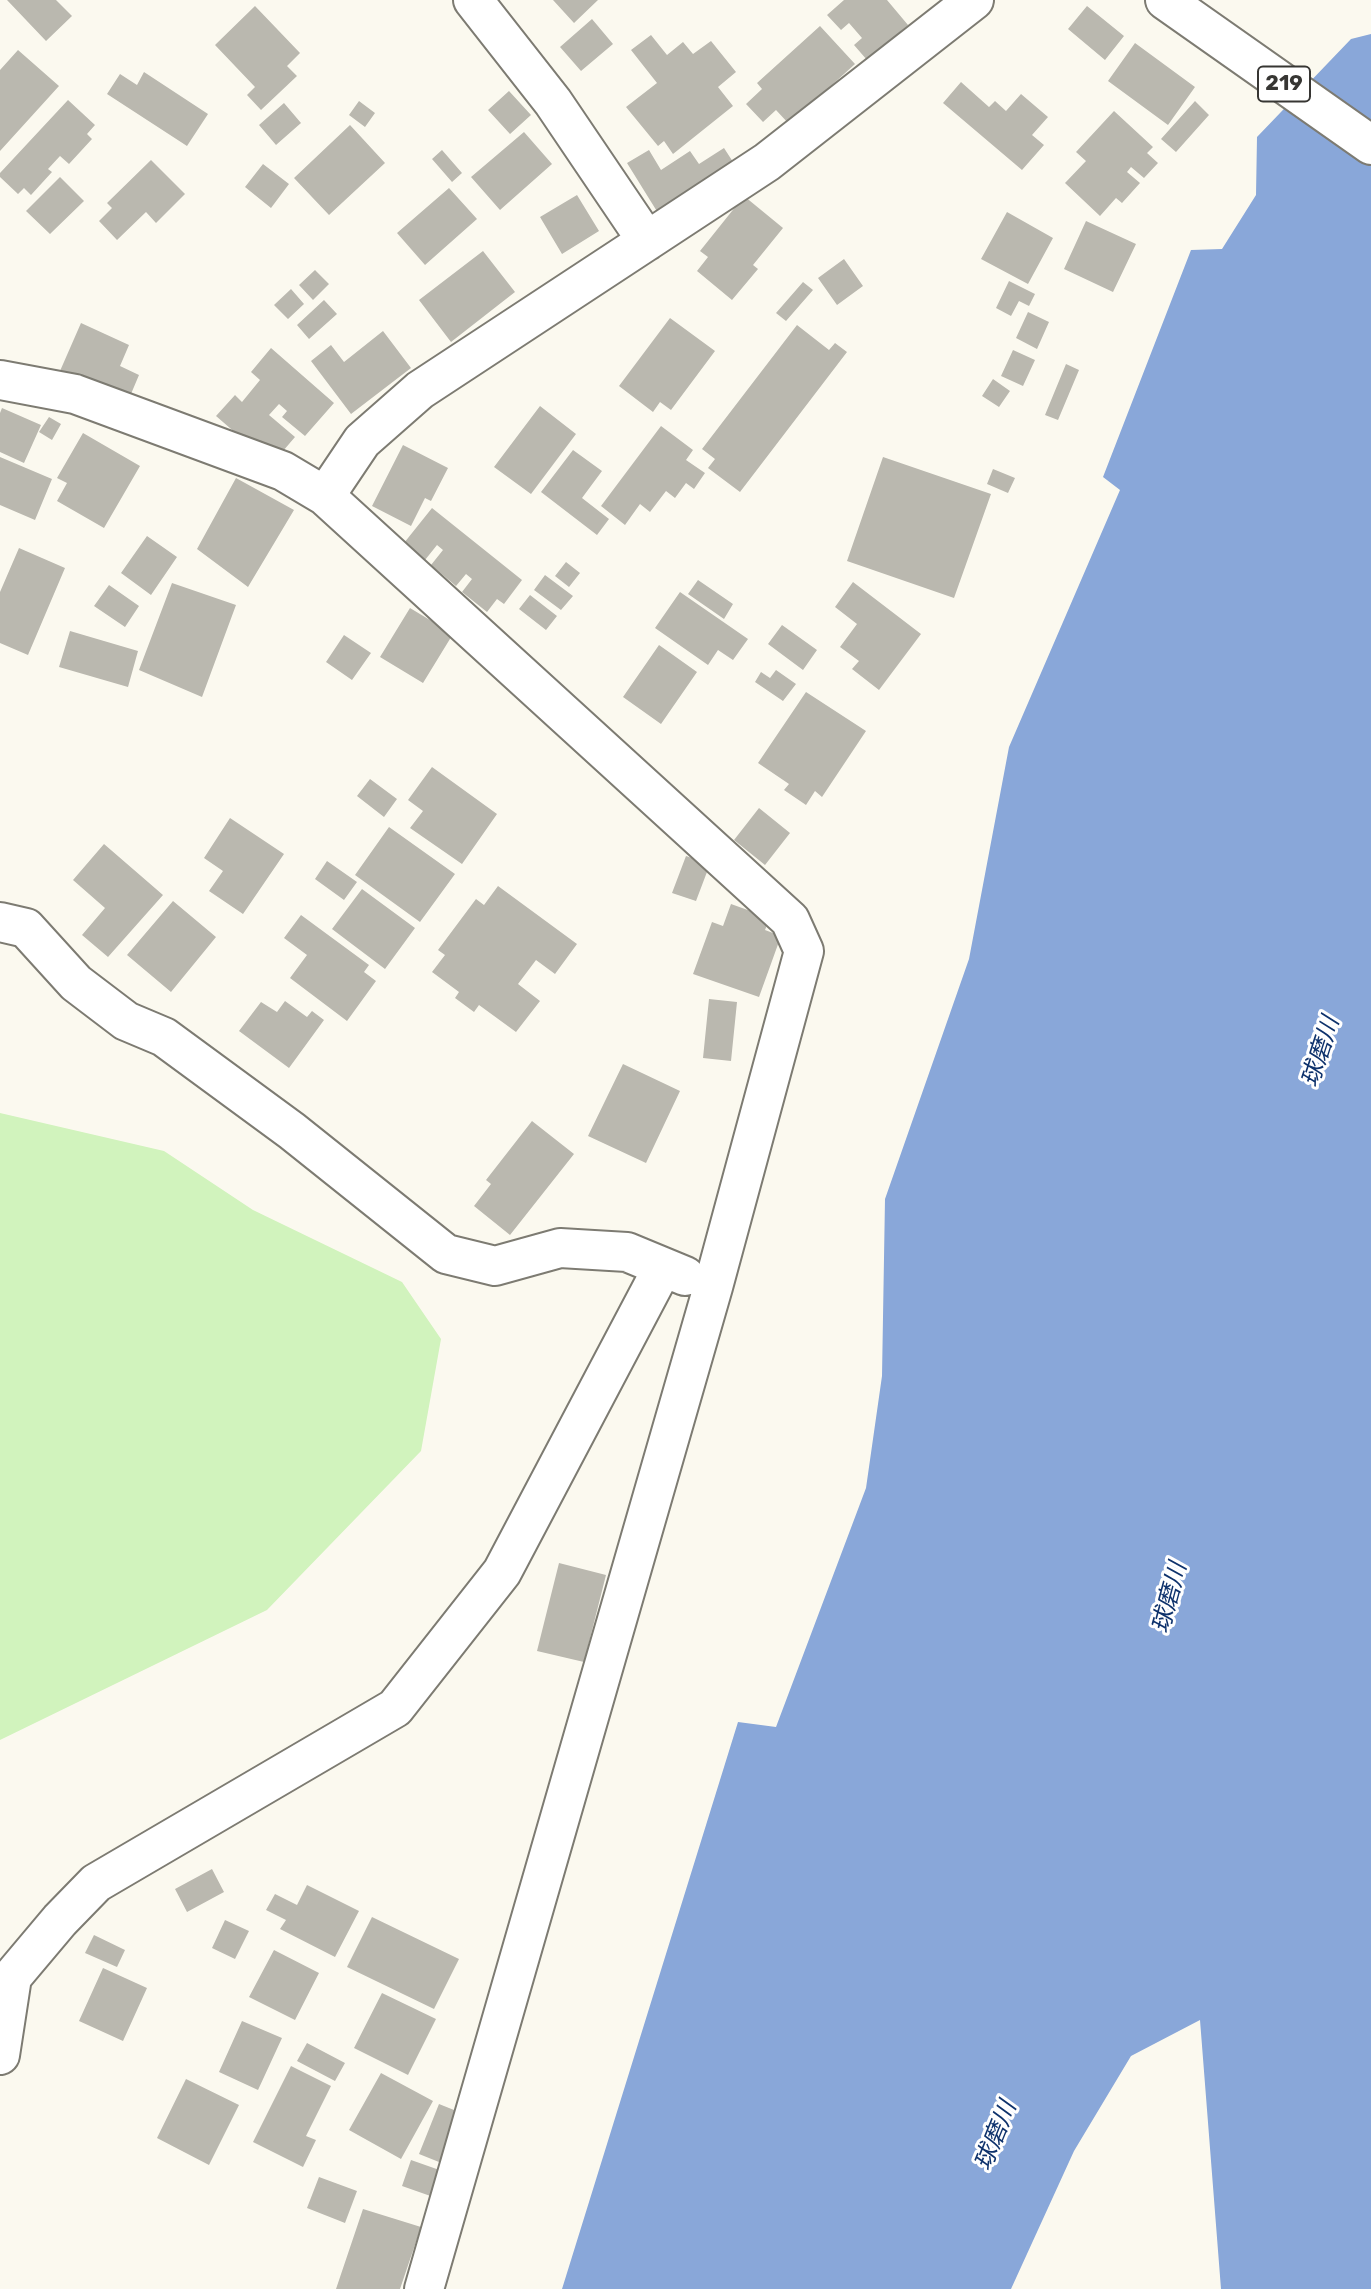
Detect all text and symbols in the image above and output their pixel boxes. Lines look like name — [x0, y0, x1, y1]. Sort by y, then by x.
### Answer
road number: 219 — [1258, 66, 1310, 102]
water label: 球磨川 — [1296, 1013, 1346, 1091]
water label: 球磨川 — [1147, 1559, 1193, 1637]
water label: 球磨川 — [969, 2097, 1023, 2175]

